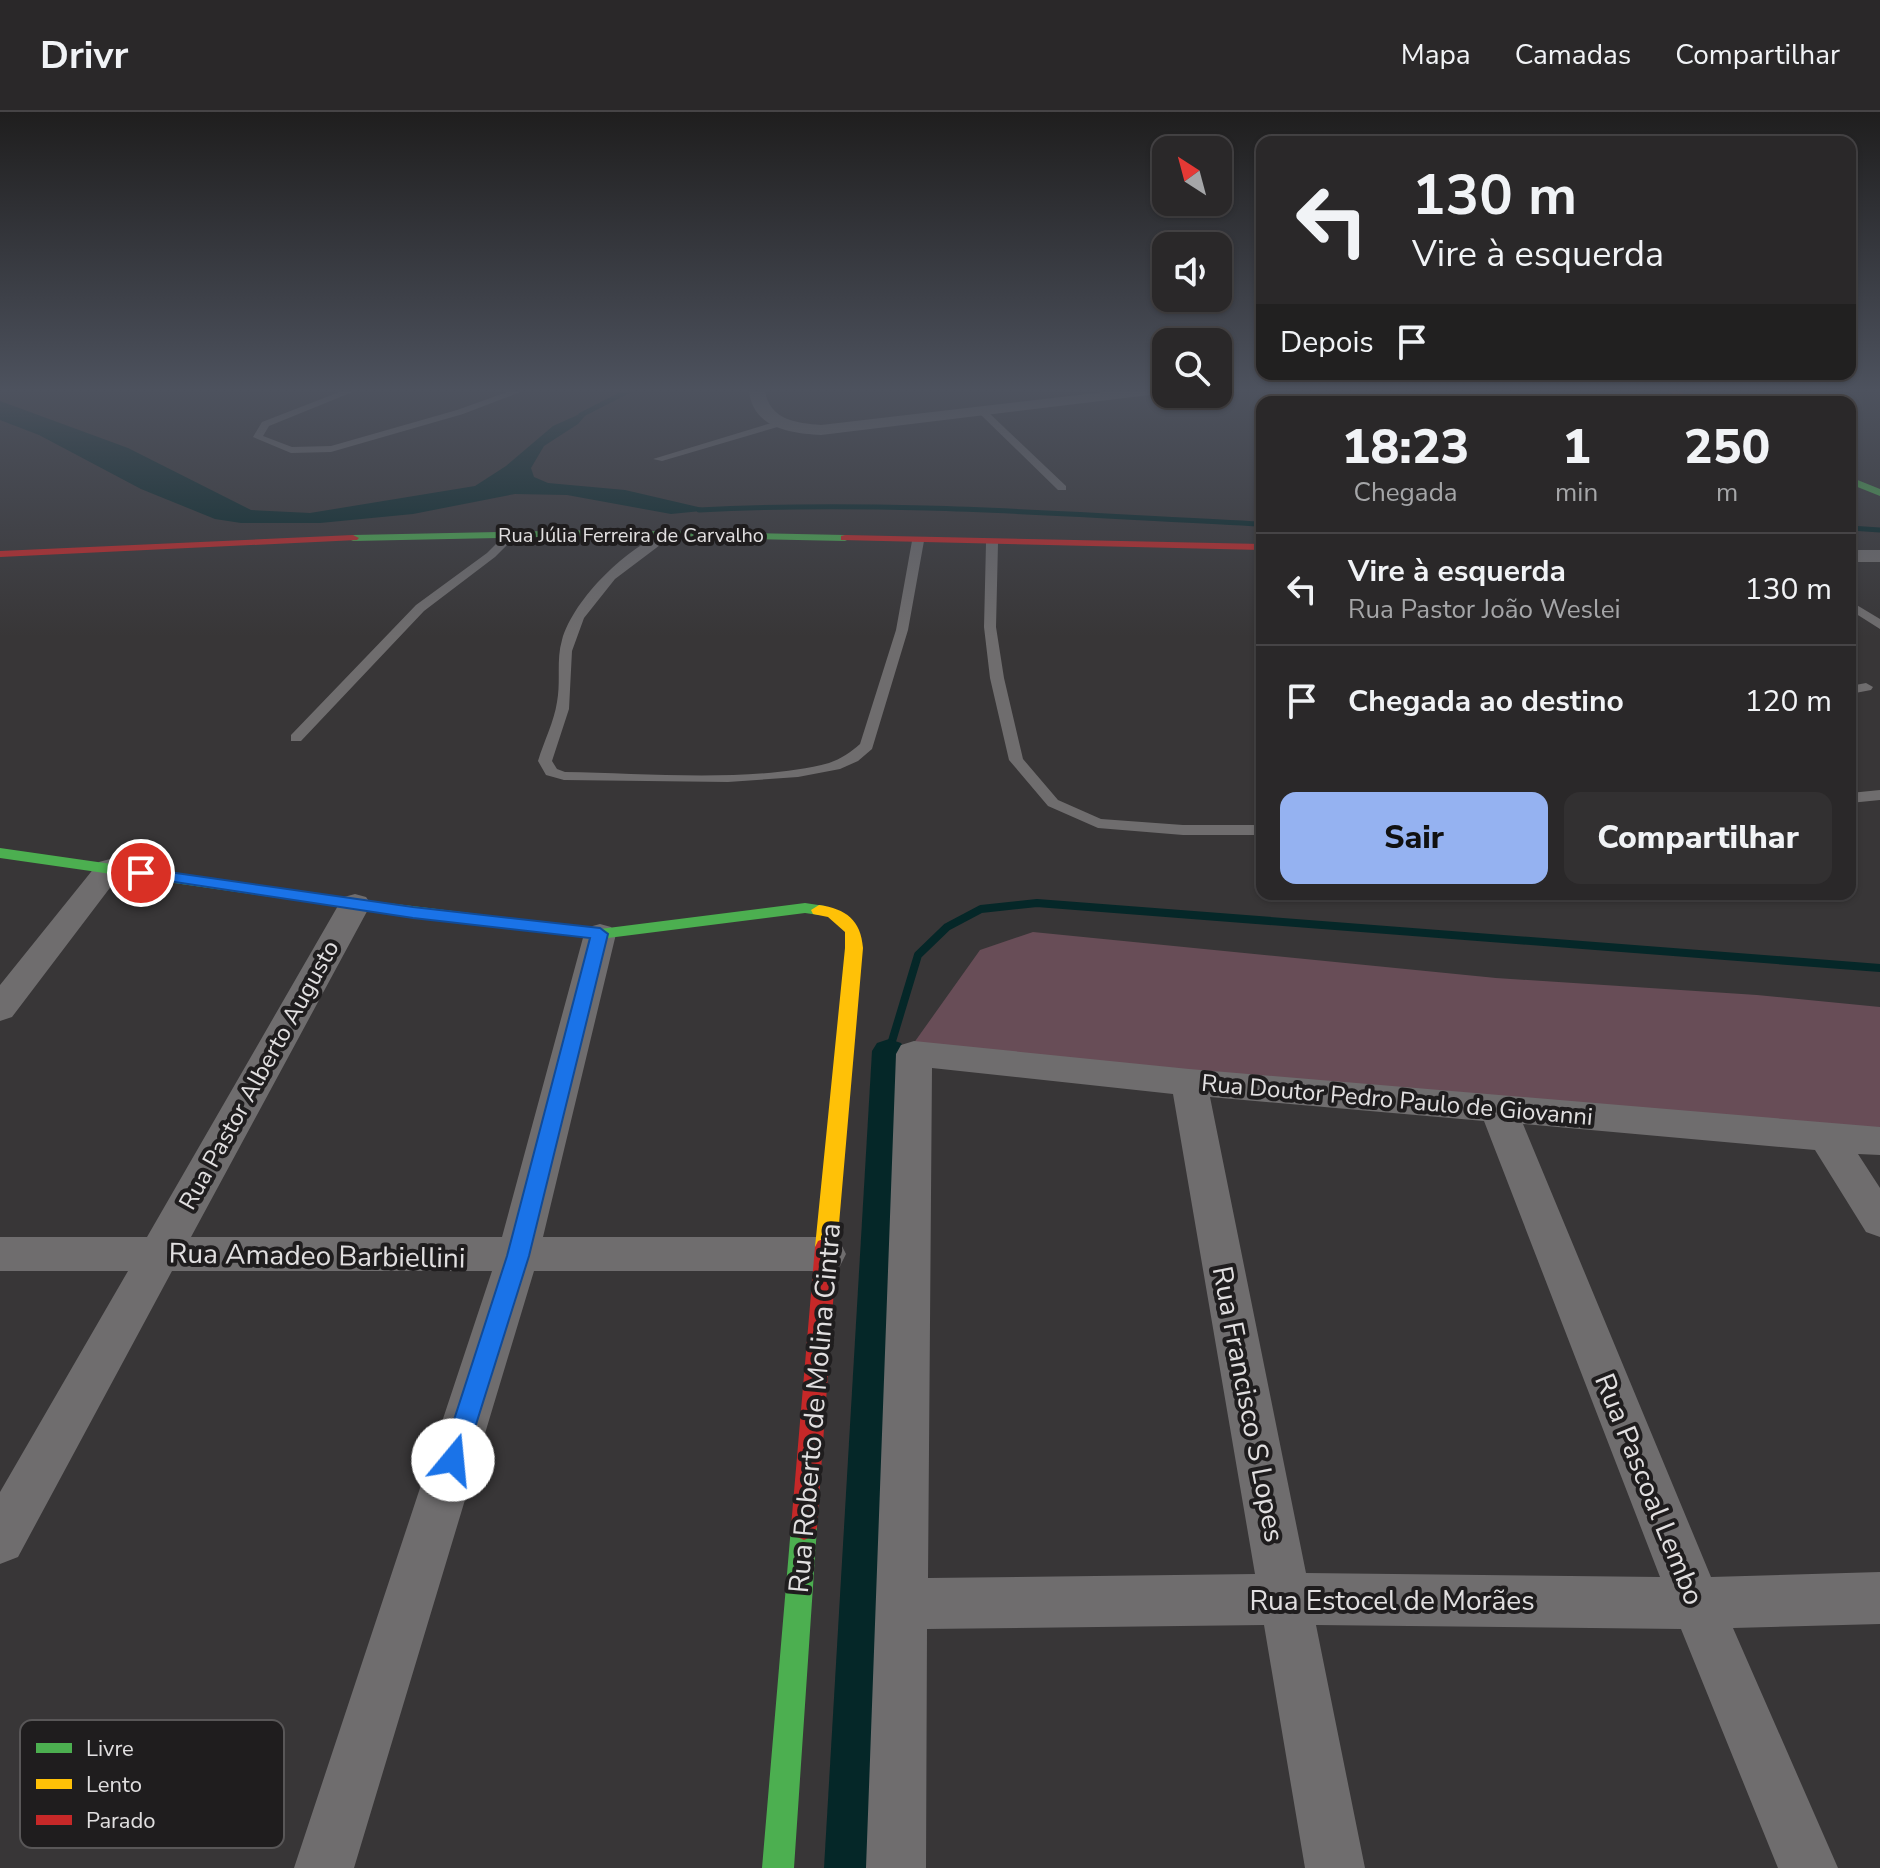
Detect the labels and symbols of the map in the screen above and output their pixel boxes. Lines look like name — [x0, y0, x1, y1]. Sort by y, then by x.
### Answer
north arrow — [1152, 136, 1232, 216]
street label: Rua Júlia Ferreira de Carvalho — [498, 522, 764, 549]
pin — [107, 839, 175, 907]
street label: Rua Pastor Alberto Augusto — [171, 935, 347, 1215]
street label: Rua Doutor Pedro Paulo de Giovanni — [1200, 1067, 1594, 1133]
street label: Rua Roberto de Molina Cintra — [780, 1221, 850, 1595]
street label: Rua Amadeo Barbiellini — [168, 1234, 466, 1278]
street label: Rua Francisco S Lopes — [1203, 1263, 1293, 1545]
street label: Rua Pascoal Lembo — [1585, 1368, 1713, 1611]
position arrow — [411, 1418, 495, 1502]
street label: Rua Estocel de Morães — [1249, 1582, 1535, 1620]
legend — [20, 1720, 284, 1848]
text: Livre — [86, 1734, 134, 1764]
text: Lento — [86, 1770, 142, 1800]
text: Parado — [86, 1806, 156, 1836]

